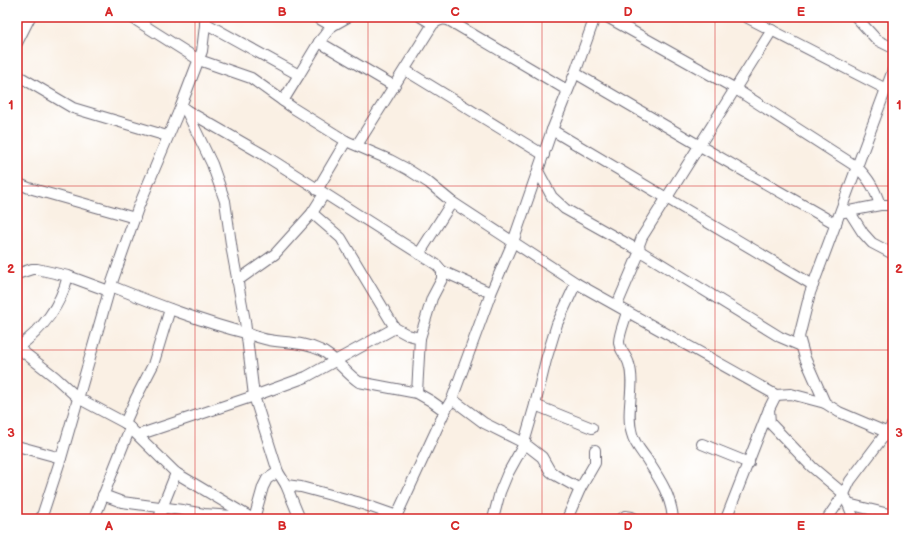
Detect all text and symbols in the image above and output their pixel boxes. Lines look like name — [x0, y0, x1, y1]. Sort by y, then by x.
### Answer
text: A — [104, 4, 113, 20]
text: B — [277, 4, 287, 20]
text: C — [450, 4, 460, 20]
text: D — [623, 4, 633, 20]
text: E — [797, 4, 806, 20]
text: 1 — [8, 97, 14, 113]
text: 1 — [896, 97, 902, 113]
text: 2 — [7, 261, 15, 277]
text: 2 — [895, 261, 903, 277]
text: 3 — [7, 425, 15, 441]
text: 3 — [895, 425, 903, 441]
text: A — [104, 518, 113, 534]
text: B — [277, 518, 287, 534]
text: C — [450, 518, 460, 534]
text: D — [623, 518, 633, 534]
text: E — [797, 518, 806, 534]

